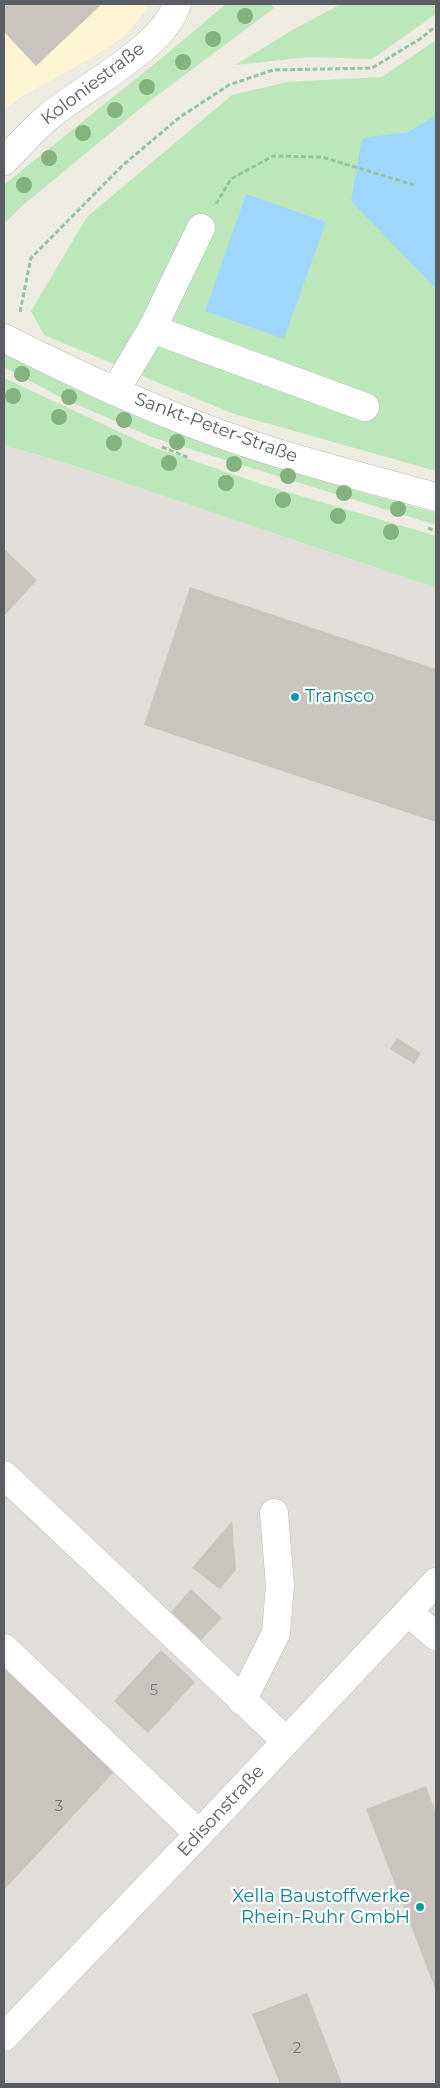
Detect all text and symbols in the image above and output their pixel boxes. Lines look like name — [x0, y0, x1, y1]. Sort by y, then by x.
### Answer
street label: Koloniestraße — [37, 38, 149, 130]
street label: Sankt-Peter-Straße — [131, 388, 301, 468]
place label: Transco — [305, 686, 374, 708]
marker: Transco — [289, 691, 301, 703]
house number: 5 — [150, 1682, 158, 1700]
street label: Edisonstraße — [173, 1761, 269, 1861]
house number: 3 — [55, 1798, 63, 1816]
place label: Xella Baustoffwerke Rhein-Ruhr GmbH — [232, 1886, 410, 1928]
marker: Xella Baustoffwerke Rhein-Ruhr GmbH — [414, 1901, 426, 1913]
house number: 2 — [293, 2040, 301, 2058]

